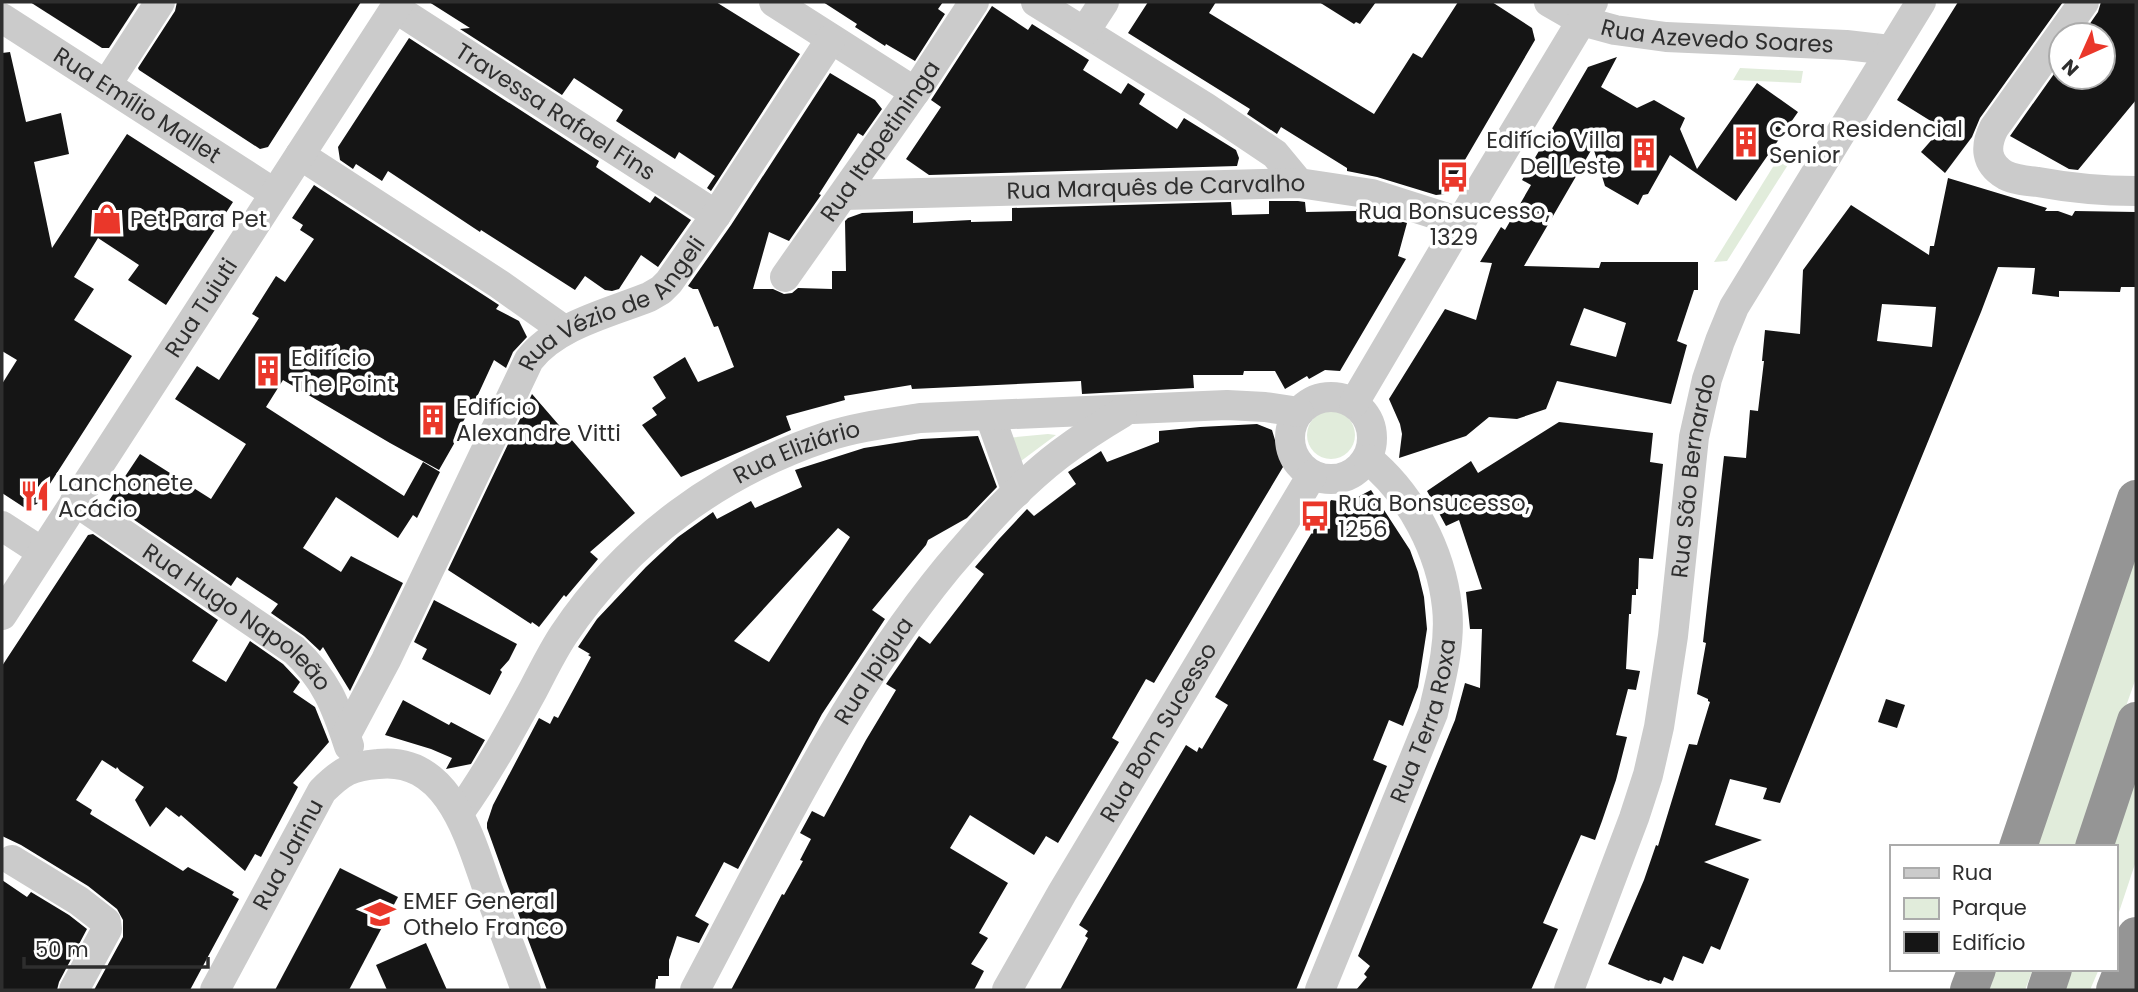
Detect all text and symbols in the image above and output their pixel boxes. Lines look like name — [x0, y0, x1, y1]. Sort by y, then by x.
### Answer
street label: Rua Azevedo Soares — [1597, 11, 1834, 60]
north arrow — [2047, 21, 2117, 91]
street label: Travessa Rafael Fins — [449, 35, 662, 188]
street label: Rua Emílio Mallet — [47, 39, 227, 171]
text: N — [2056, 53, 2085, 82]
street label: Rua Itapetininga — [813, 54, 948, 228]
place label: Cora Residencial Senior — [1769, 113, 1963, 171]
place label: Edifício Villa Del Leste — [1486, 124, 1621, 182]
building icon: Cora Residencial Senior — [1729, 125, 1763, 159]
building icon: Edifício Villa Del Leste — [1627, 136, 1661, 170]
bus stop icon: Rua Bonsucesso, 1329 — [1437, 160, 1471, 194]
street label: Rua Marquês de Carvalho — [1006, 167, 1306, 207]
place label: Rua Bonsucesso, 1329 — [1358, 195, 1550, 253]
shop icon: Pet Para Pet — [90, 202, 124, 236]
place label: Pet Para Pet — [130, 203, 267, 235]
street label: Rua Vézio de Angeli — [510, 230, 712, 376]
street label: Rua Tuiuti — [157, 252, 245, 364]
place label: Edifício The Point — [291, 342, 395, 400]
building icon: Edifício The Point — [251, 354, 285, 388]
street label: Rua São Bernardo — [1663, 370, 1724, 580]
place label: Edifício Alexandre Vitti — [456, 391, 621, 449]
building icon: Edifício Alexandre Vitti — [416, 403, 450, 437]
street label: Rua Eliziário — [727, 412, 863, 491]
place label: Lanchonete Acácio — [58, 467, 193, 525]
restaurant icon: Lanchonete Acácio — [18, 479, 52, 513]
place label: Rua Bonsucesso, 1256 — [1338, 487, 1530, 545]
bus stop icon: Rua Bonsucesso, 1256 — [1298, 499, 1332, 533]
street label: Rua Hugo Napoleão — [136, 536, 339, 697]
street label: Rua Ipigua — [826, 610, 921, 731]
street label: Rua Bom Sucesso — [1092, 636, 1224, 828]
street label: Rua Terra Roxa — [1382, 637, 1463, 808]
street label: Rua Jarinu — [245, 793, 331, 916]
legend — [1890, 845, 2117, 971]
text: Rua — [1952, 858, 1992, 887]
place label: EMEF General Othelo Franco — [403, 885, 564, 943]
text: Parque — [1952, 893, 2027, 922]
school or university icon: EMEF General Othelo Franco — [363, 897, 397, 931]
scale bar — [24, 926, 208, 970]
text: Edifício — [1952, 928, 2026, 957]
text: 50 m — [35, 935, 89, 964]

